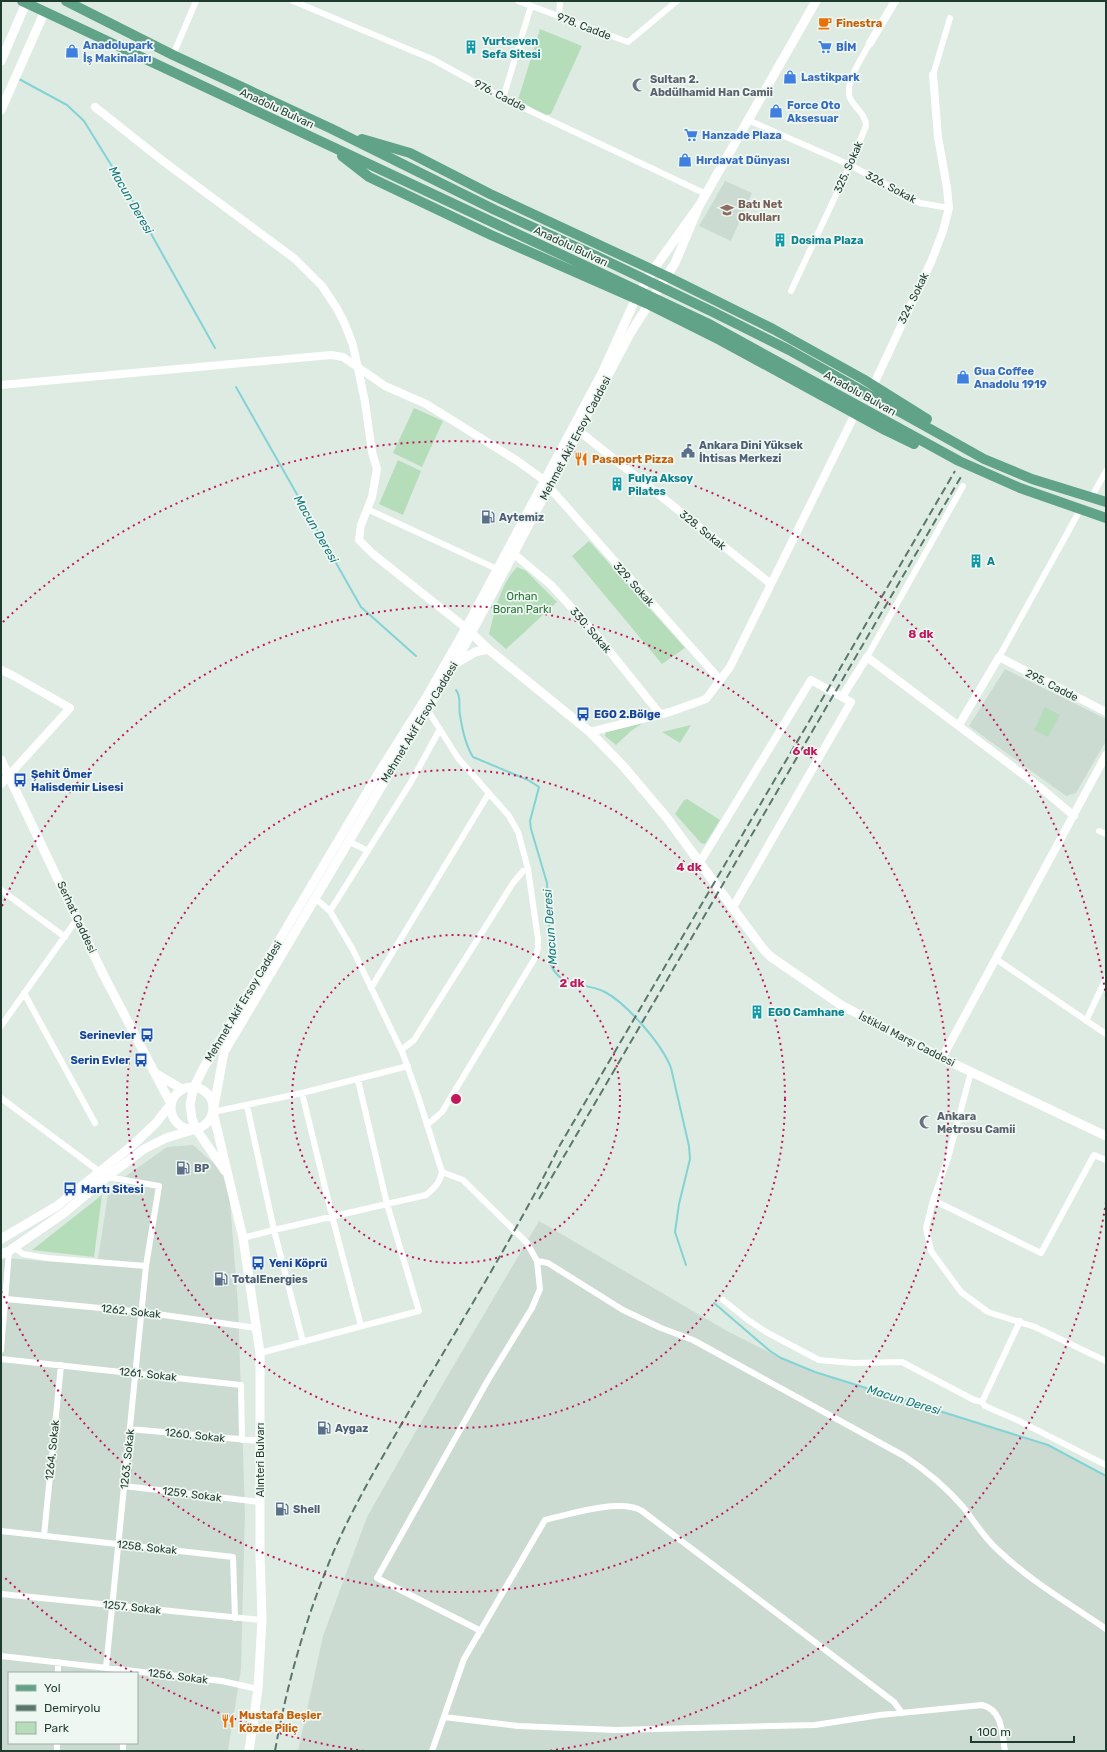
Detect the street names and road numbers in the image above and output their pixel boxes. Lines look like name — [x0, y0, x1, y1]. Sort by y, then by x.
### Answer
street label: 978. Cadde — [555, 10, 613, 43]
street label: 976. Cadde — [472, 77, 528, 114]
street label: Anadolu Bulvarı — [238, 86, 316, 131]
street label: 325. Sokak — [831, 139, 866, 195]
street label: 326. Sokak — [863, 169, 919, 206]
street label: Anadolu Bulvarı — [532, 224, 610, 269]
street label: 324. Sokak — [895, 270, 932, 326]
street label: Anadolu Bulvarı — [821, 368, 898, 419]
street label: Mehmet Akif Ersoy Caddesi — [537, 374, 614, 502]
street label: 328. Sokak — [677, 508, 729, 553]
street label: 329. Sokak — [610, 560, 657, 609]
street label: 330. Sokak — [567, 605, 614, 656]
street label: Mehmet Akif Ersoy Caddesi — [378, 660, 461, 785]
street label: 295. Cadde — [1023, 667, 1080, 704]
street label: Serhat Caddesi — [54, 879, 99, 955]
street label: Mehmet Akif Ersoy Caddesi — [202, 939, 285, 1064]
street label: İstiklal Marşı Caddesi — [856, 1009, 958, 1069]
street label: 1262. Sokak — [100, 1302, 162, 1321]
street label: 1261. Sokak — [118, 1365, 178, 1384]
street label: 1264. Sokak — [43, 1419, 62, 1481]
street label: Alınteri Bulvarı — [254, 1423, 267, 1497]
street label: 1260. Sokak — [164, 1426, 226, 1445]
street label: 1263. Sokak — [118, 1428, 137, 1490]
street label: 1259. Sokak — [162, 1484, 223, 1505]
street label: 1258. Sokak — [116, 1538, 178, 1557]
street label: 1257. Sokak — [102, 1598, 162, 1617]
street label: 1256. Sokak — [147, 1666, 209, 1687]

